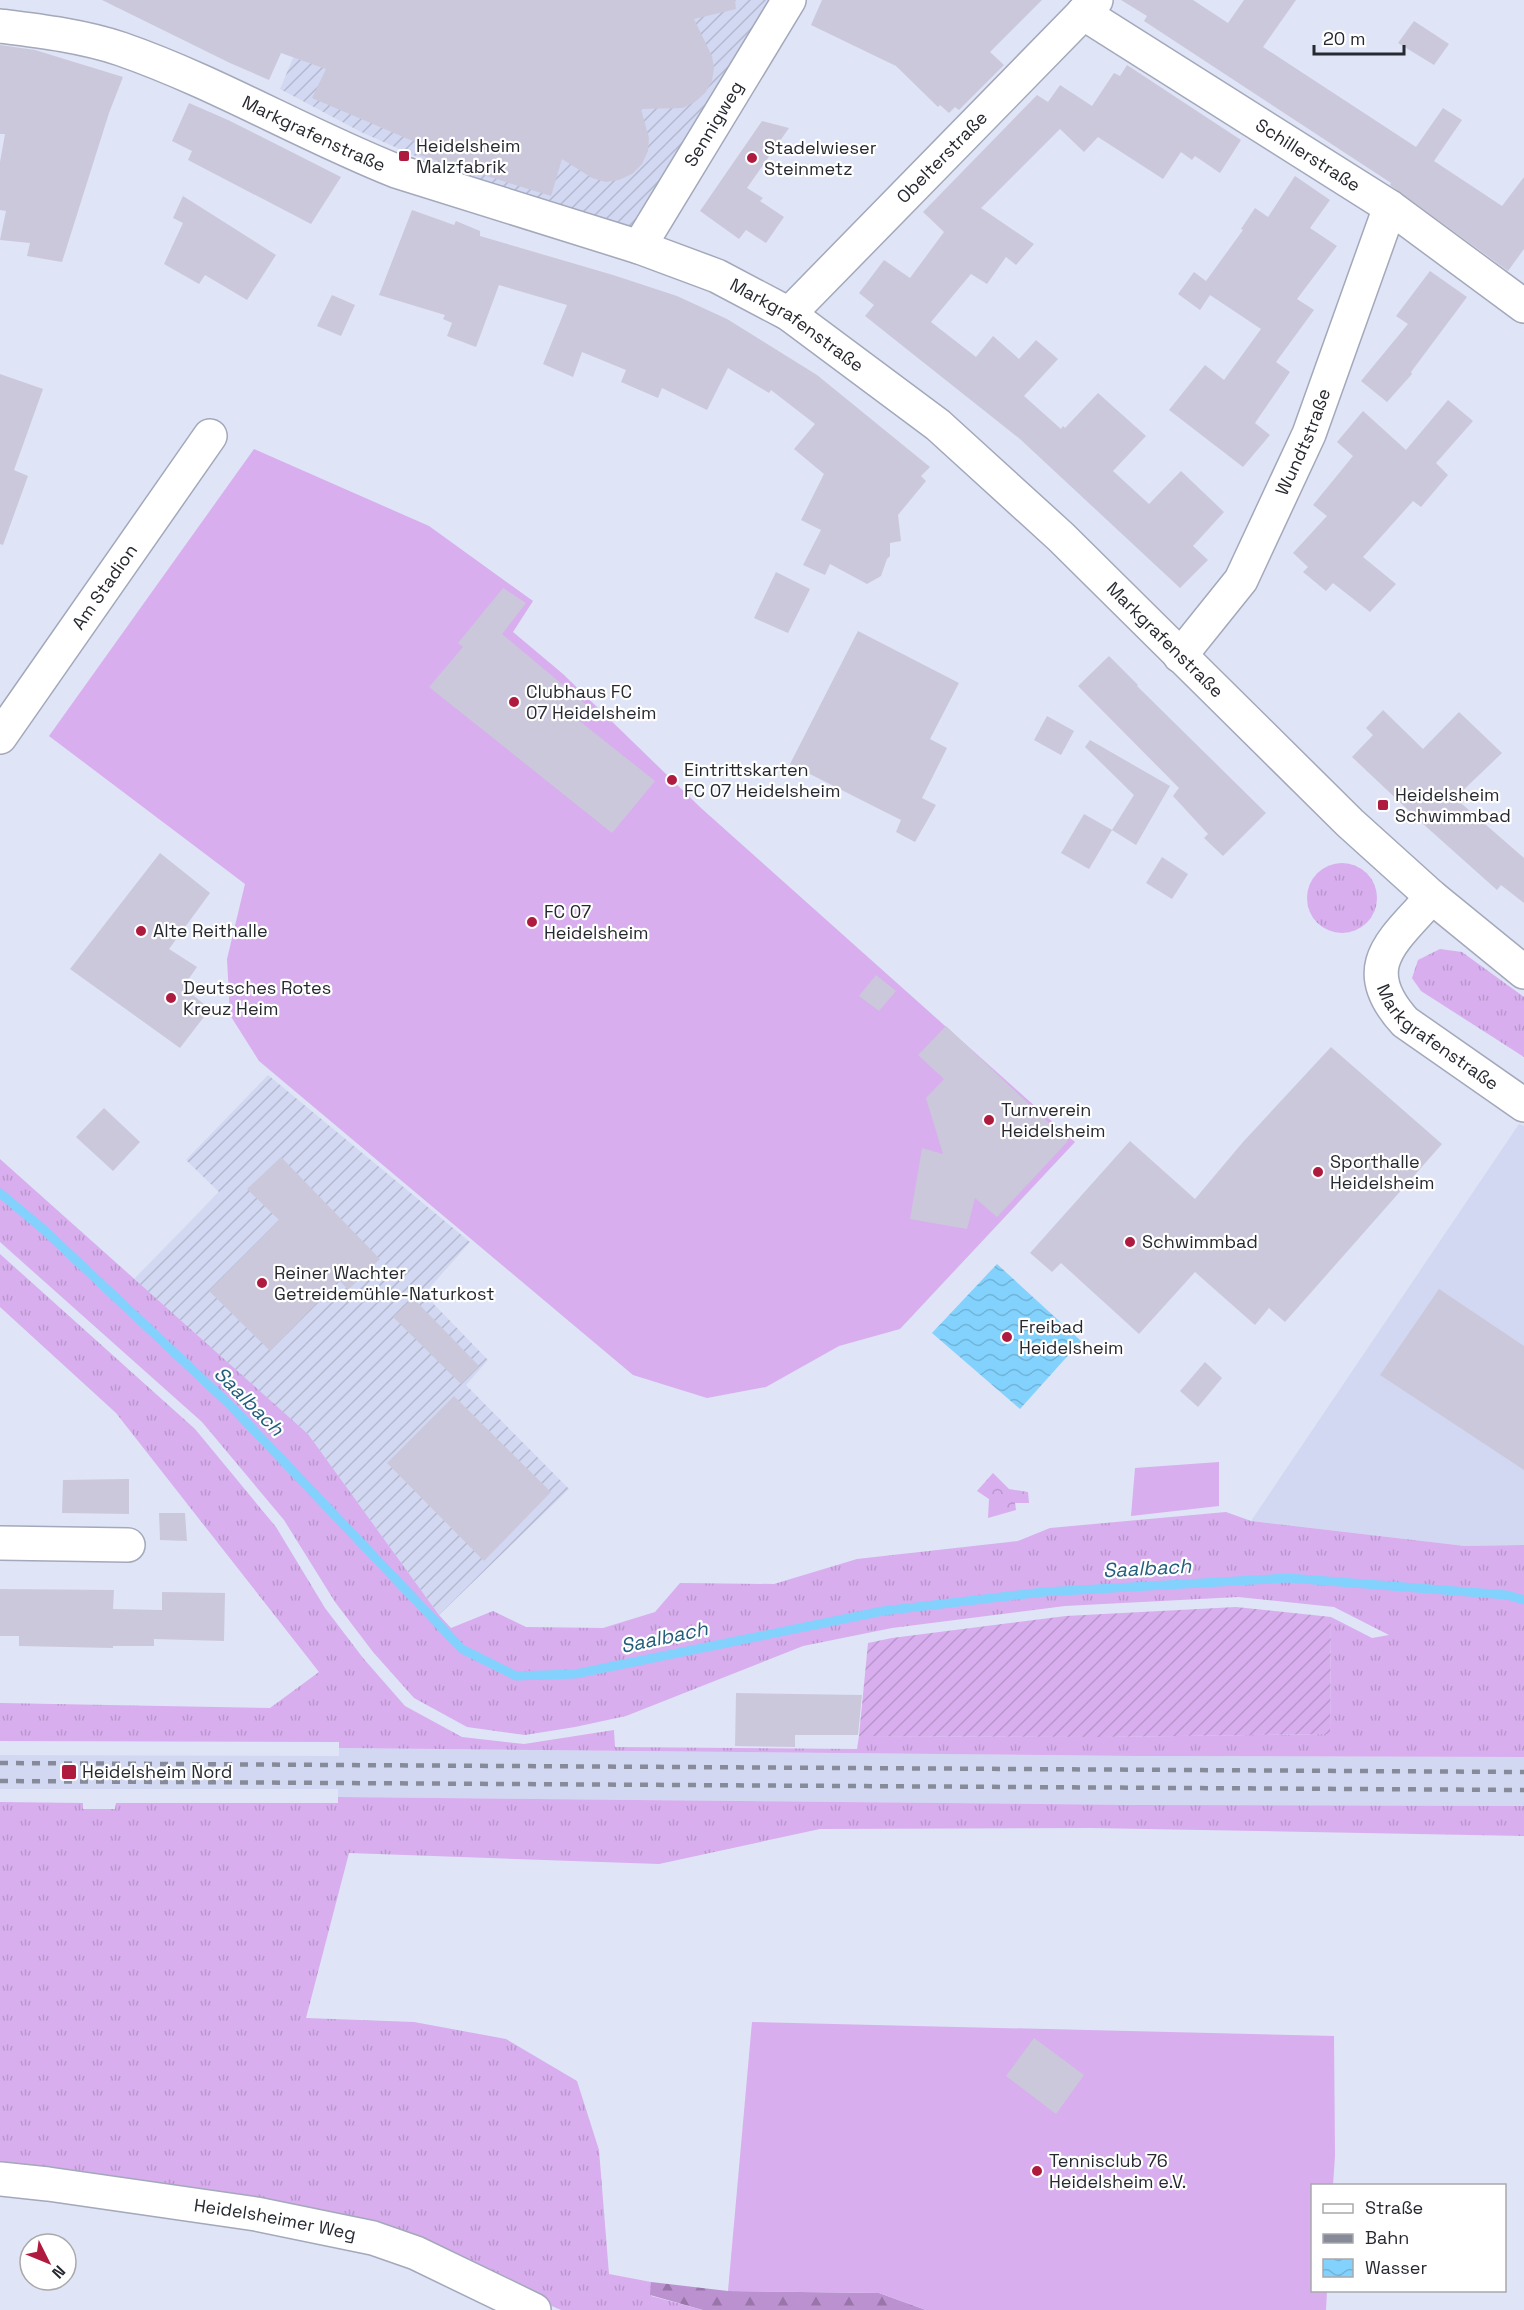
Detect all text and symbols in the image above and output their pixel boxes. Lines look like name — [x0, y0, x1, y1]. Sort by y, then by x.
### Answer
scale bar — [1314, 18, 1404, 56]
text: 20 m — [1323, 27, 1366, 50]
street label: Sennigweg — [679, 77, 748, 171]
street label: Markgrafenstraße — [239, 90, 389, 176]
street label: Obelterstraße — [891, 106, 992, 208]
street label: Schillerstraße — [1251, 113, 1365, 196]
place label: Heidelsheim Malzfabrik — [416, 134, 521, 178]
place label: Stadelwieser Steinmetz — [764, 136, 877, 180]
marker: Heidelsheim Malzfabrik — [397, 149, 411, 163]
marker: Stadelwieser Steinmetz — [745, 151, 759, 165]
street label: Markgrafenstraße — [726, 273, 868, 377]
street label: Wundtstraße — [1270, 385, 1335, 499]
street label: Am Stadion — [67, 539, 142, 634]
street label: Markgrafenstraße — [1102, 577, 1229, 702]
place label: Clubhaus FC 07 Heidelsheim — [526, 680, 657, 724]
marker: Clubhaus FC 07 Heidelsheim — [507, 695, 521, 709]
place label: Eintrittskarten FC 07 Heidelsheim — [684, 758, 840, 802]
marker: Eintrittskarten FC 07 Heidelsheim — [665, 773, 679, 787]
place label: Heidelsheim Schwimmbad — [1395, 783, 1511, 827]
marker: Heidelsheim Schwimmbad — [1376, 798, 1390, 812]
place label: FC 07 Heidelsheim — [544, 900, 649, 944]
marker: FC 07 Heidelsheim — [525, 915, 539, 929]
place label: Alte Reithalle — [153, 919, 268, 942]
marker: Alte Reithalle — [134, 924, 148, 938]
place label: Deutsches Rotes Kreuz Heim — [183, 976, 331, 1020]
street label: Markgrafenstraße — [1372, 980, 1503, 1095]
marker: Deutsches Rotes Kreuz Heim — [164, 991, 178, 1005]
place label: Turnverein Heidelsheim — [1001, 1098, 1106, 1142]
marker: Turnverein Heidelsheim — [982, 1113, 996, 1127]
place label: Sporthalle Heidelsheim — [1330, 1150, 1435, 1194]
marker: Sporthalle Heidelsheim — [1311, 1165, 1325, 1179]
place label: Schwimmbad — [1142, 1230, 1258, 1253]
marker: Schwimmbad — [1123, 1235, 1137, 1249]
place label: Reiner Wachter Getreidemühle-Naturkost — [274, 1261, 495, 1305]
marker: Reiner Wachter Getreidemühle-Naturkost — [255, 1276, 269, 1290]
place label: Freibad Heidelsheim — [1019, 1315, 1124, 1359]
marker: Freibad Heidelsheim — [1000, 1330, 1014, 1344]
water label: Saalbach — [209, 1361, 290, 1442]
water label: Saalbach — [1102, 1553, 1193, 1583]
water label: Saalbach — [618, 1615, 711, 1659]
place label: Heidelsheim Nord — [82, 1760, 232, 1783]
marker: Heidelsheim Nord — [60, 1763, 78, 1781]
place label: Tennisclub 76 Heidelsheim e.V. — [1049, 2149, 1186, 2193]
marker: Tennisclub 76 Heidelsheim e.V. — [1030, 2164, 1044, 2178]
legend — [1311, 2184, 1506, 2292]
street label: Heidelsheimer Weg — [192, 2193, 358, 2245]
text: Straße — [1365, 2196, 1423, 2219]
text: Bahn — [1365, 2226, 1409, 2249]
north arrow — [18, 2232, 78, 2292]
text: Wasser — [1365, 2256, 1427, 2279]
text: N — [47, 2261, 70, 2283]

